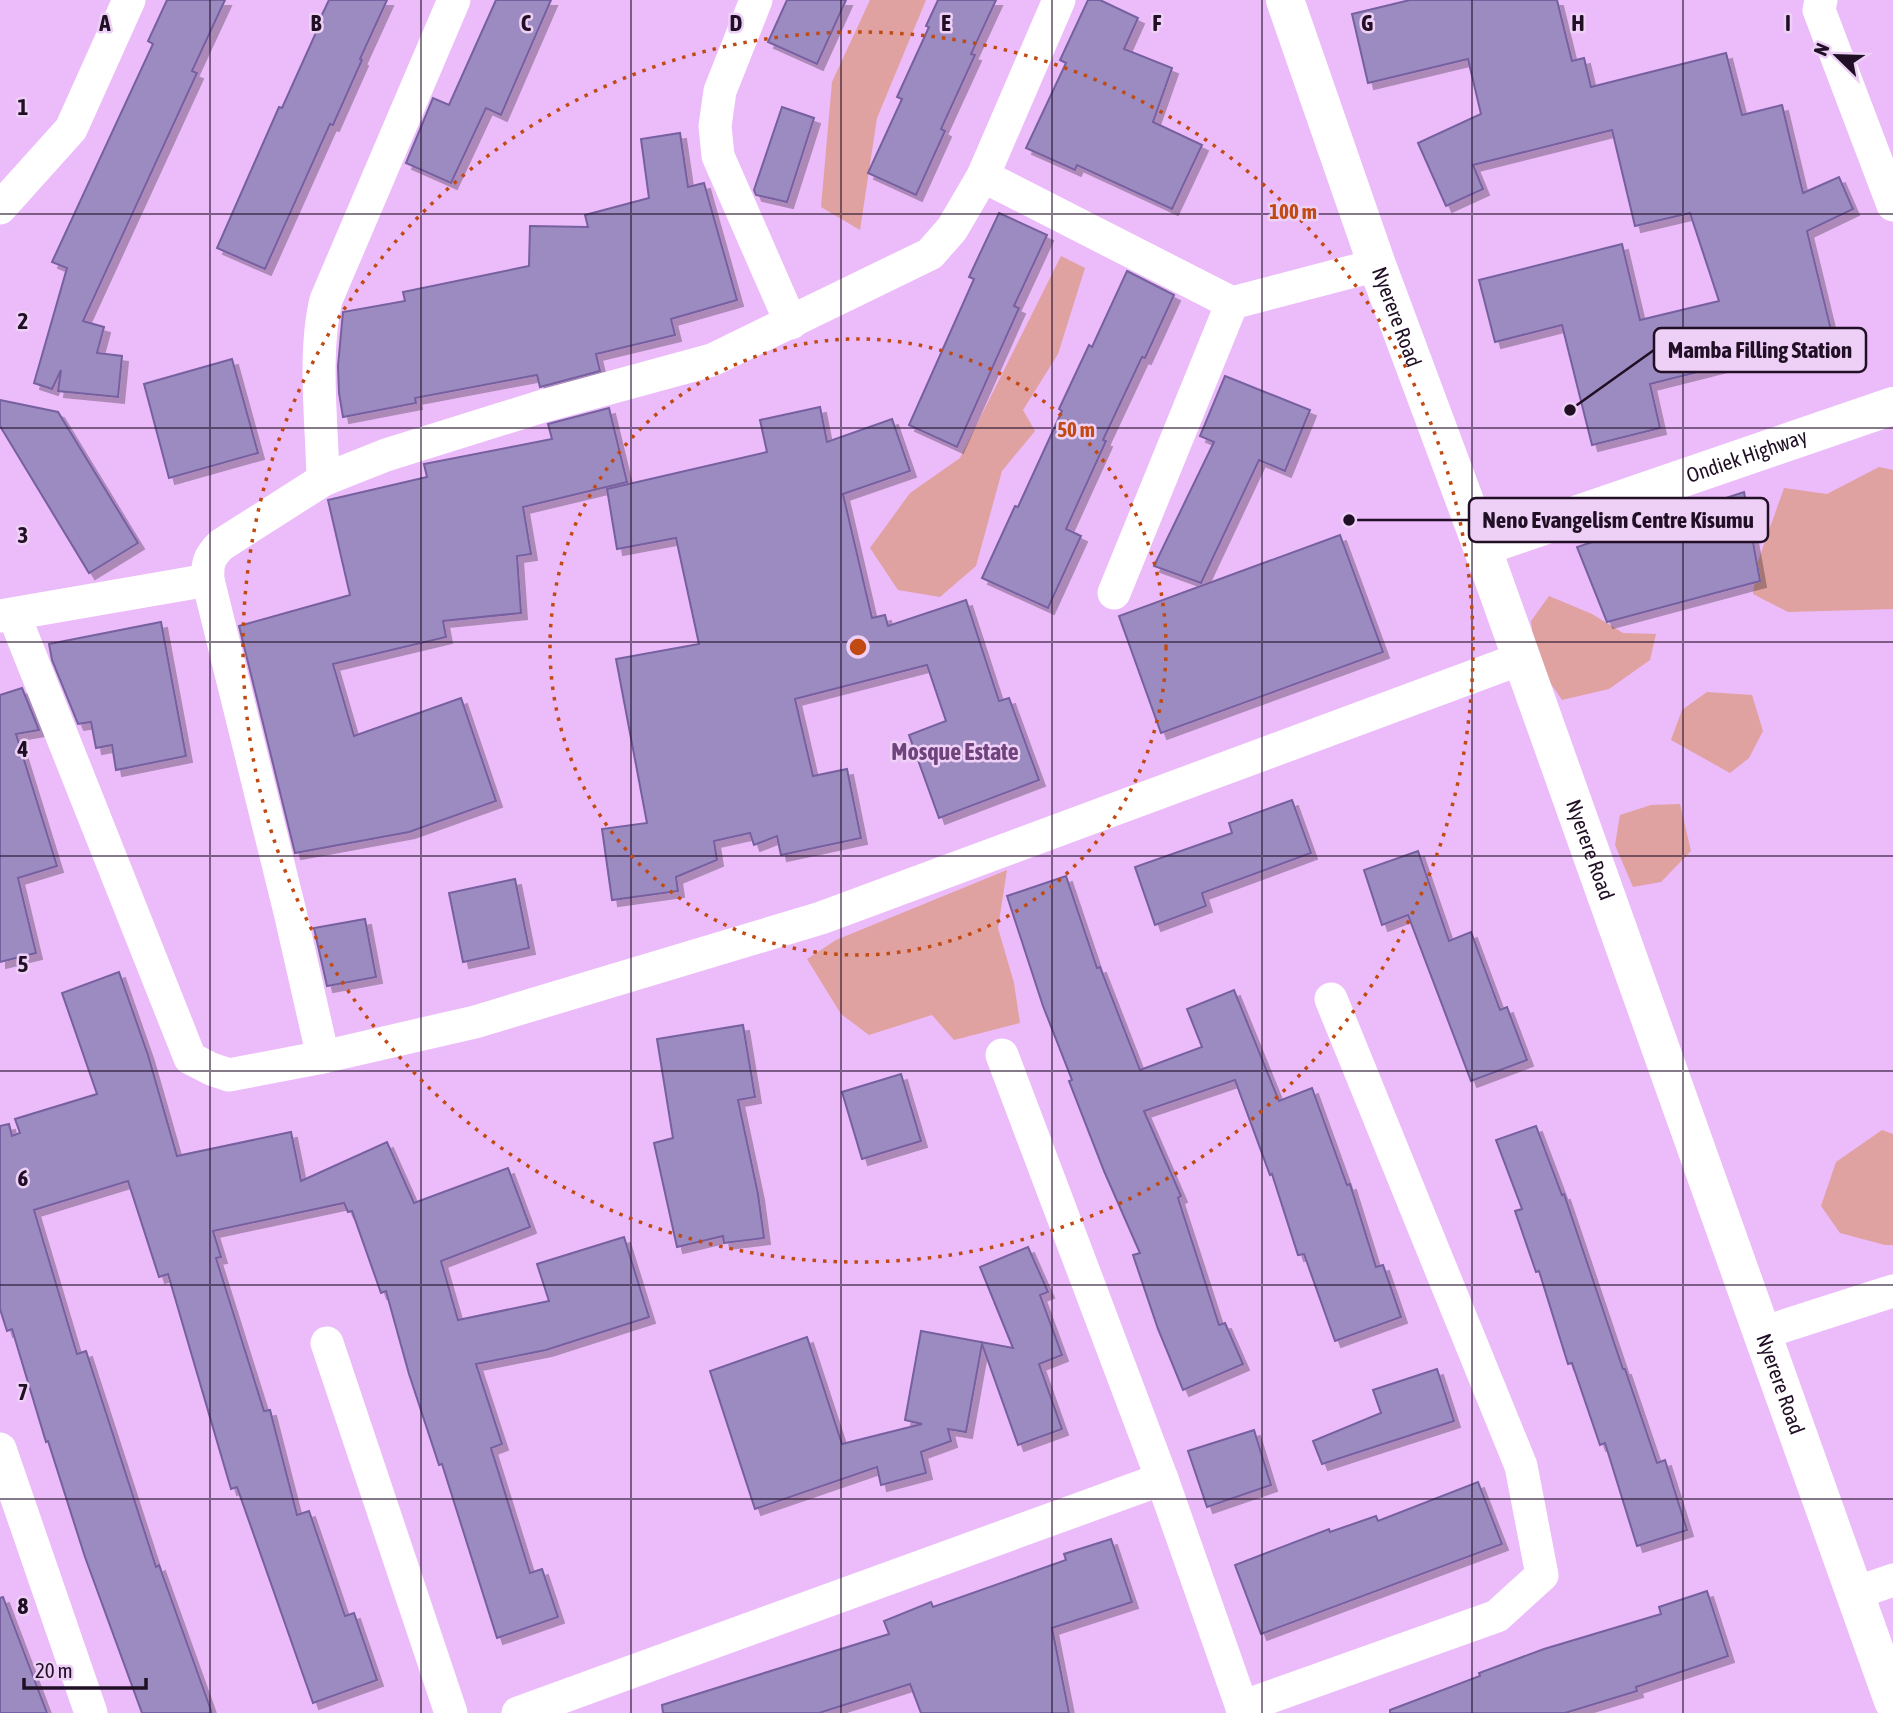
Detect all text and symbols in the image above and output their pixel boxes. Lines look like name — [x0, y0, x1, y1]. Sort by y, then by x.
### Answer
text: A — [98, 10, 111, 36]
text: B — [311, 10, 322, 36]
text: C — [521, 10, 532, 36]
text: D — [730, 10, 743, 36]
text: E — [941, 10, 951, 36]
text: F — [1152, 10, 1162, 36]
text: G — [1361, 10, 1373, 36]
text: H — [1571, 10, 1585, 36]
text: I — [1785, 10, 1791, 36]
north arrow — [1802, 21, 1872, 91]
text: N — [1809, 40, 1834, 59]
text: 1 — [18, 94, 29, 120]
text: 100 m — [1269, 199, 1317, 223]
street label: Nyerere Road — [1368, 263, 1427, 370]
text: 2 — [18, 308, 28, 334]
callout: Mamba Filling Station — [1654, 328, 1866, 372]
text: Mamba Filling Station — [1668, 337, 1852, 363]
text: 50 m — [1057, 417, 1095, 441]
street label: Ondiek Highway — [1683, 423, 1810, 487]
callout: Neno Evangelism Centre Kisumu — [1469, 498, 1768, 542]
text: Neno Evangelism Centre Kisumu — [1482, 507, 1754, 533]
text: 3 — [18, 522, 28, 548]
centre of rings — [846, 635, 870, 659]
text: 4 — [17, 736, 29, 762]
district label: Mosque Estate — [891, 738, 1019, 765]
street label: Nyerere Road — [1562, 796, 1620, 903]
text: 5 — [18, 951, 29, 977]
text: 6 — [18, 1165, 29, 1191]
street label: Nyerere Road — [1752, 1330, 1810, 1437]
text: 7 — [18, 1379, 28, 1405]
text: 8 — [18, 1593, 29, 1619]
scale bar — [24, 1646, 147, 1690]
text: 20 m — [35, 1658, 73, 1682]

